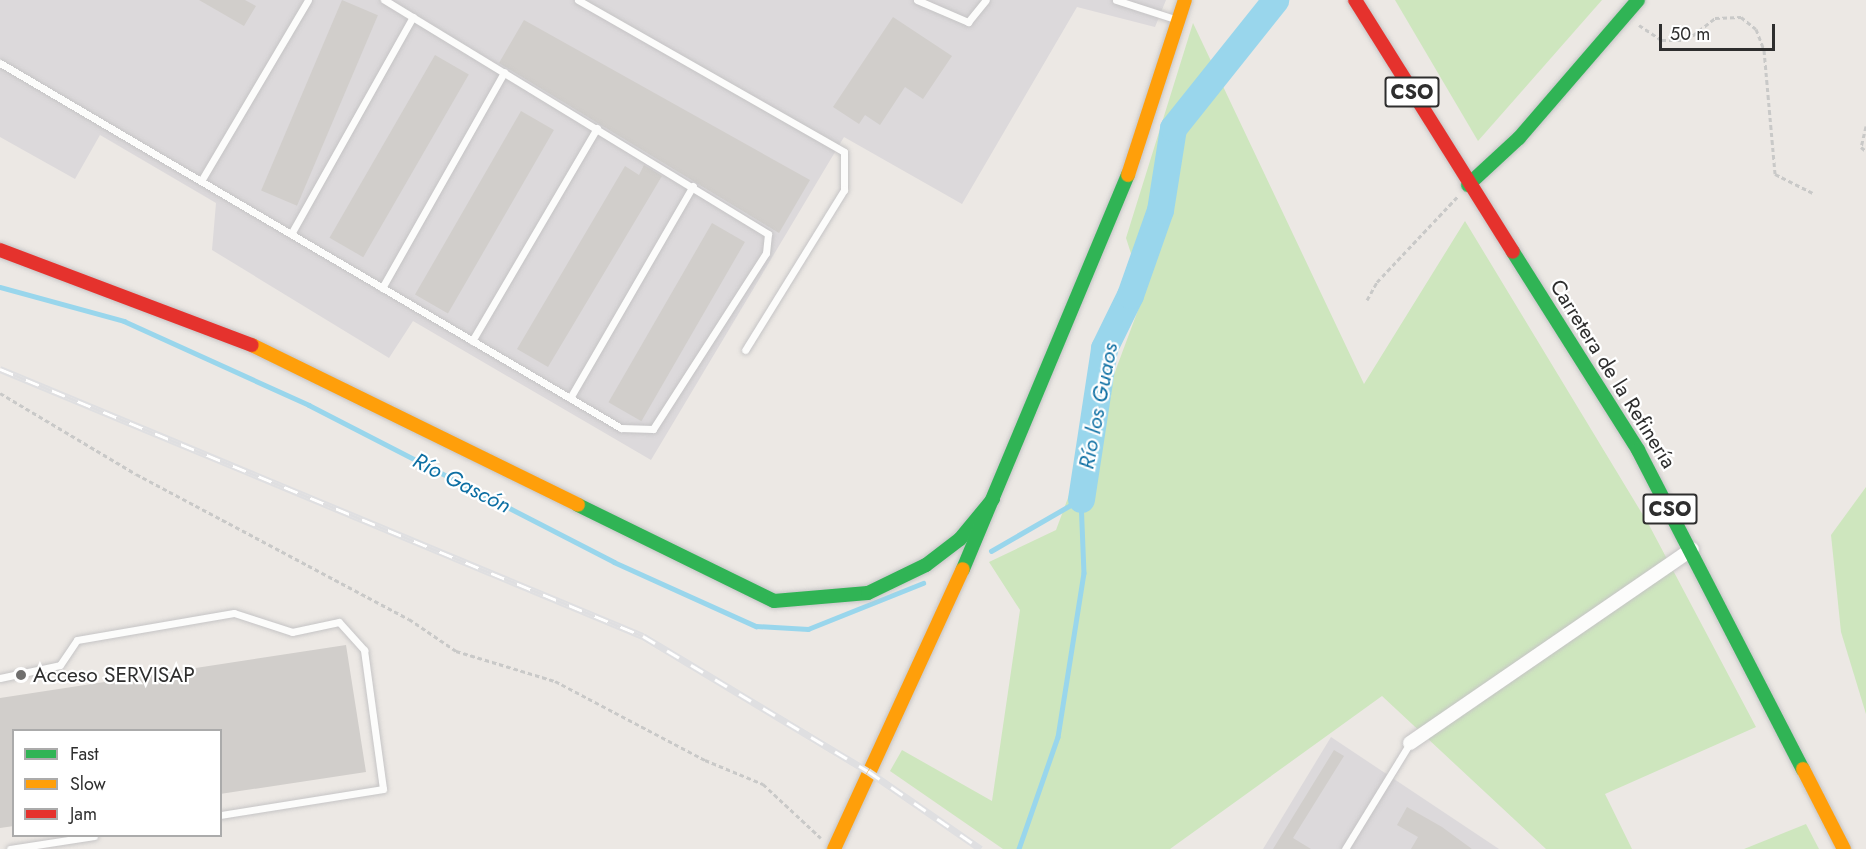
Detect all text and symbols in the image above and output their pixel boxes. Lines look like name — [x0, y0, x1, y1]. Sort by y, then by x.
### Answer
scale bar — [1662, 12, 1778, 50]
text: 50 m — [1670, 21, 1710, 47]
road number: CSO — [1384, 75, 1440, 109]
street label: Carretera de la Refinería — [1545, 275, 1681, 473]
water label: Río los Guaos — [1073, 341, 1123, 471]
water label: Río Gascón — [409, 447, 515, 519]
road number: CSO — [1642, 492, 1698, 526]
place label: Acceso SERVISAP — [33, 662, 195, 688]
marker: Acceso SERVISAP — [14, 668, 28, 682]
legend — [12, 729, 222, 837]
text: Fast — [70, 741, 99, 767]
text: Slow — [70, 771, 106, 797]
text: Jam — [70, 801, 97, 827]

